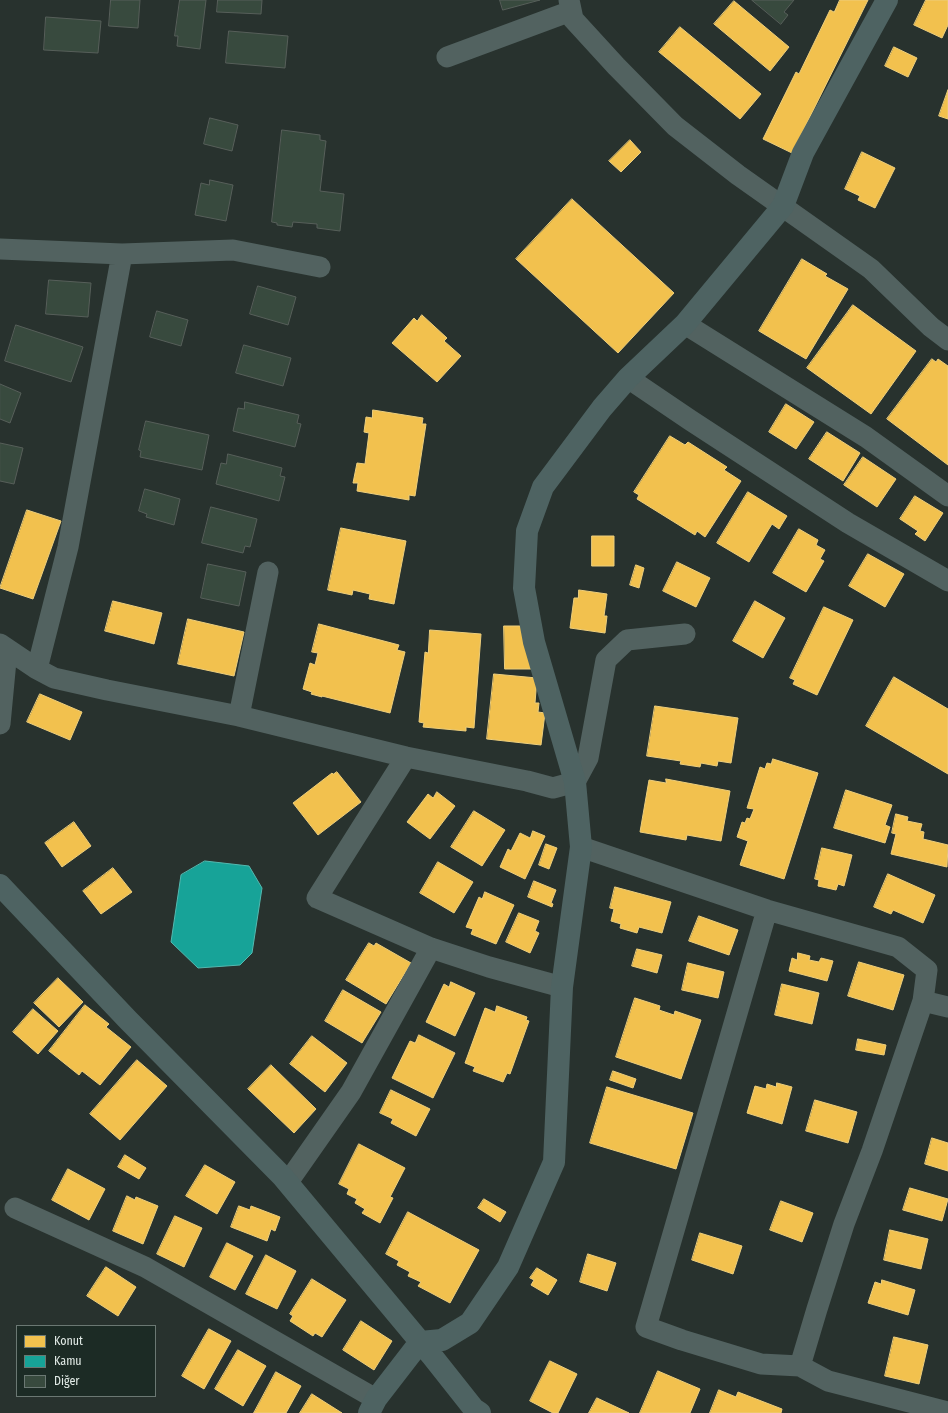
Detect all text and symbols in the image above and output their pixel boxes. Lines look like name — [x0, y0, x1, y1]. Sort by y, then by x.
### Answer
legend — [16, 1325, 156, 1397]
text: Konut — [54, 1334, 83, 1348]
text: Kamu — [54, 1354, 82, 1368]
text: Diğer — [54, 1374, 80, 1388]

